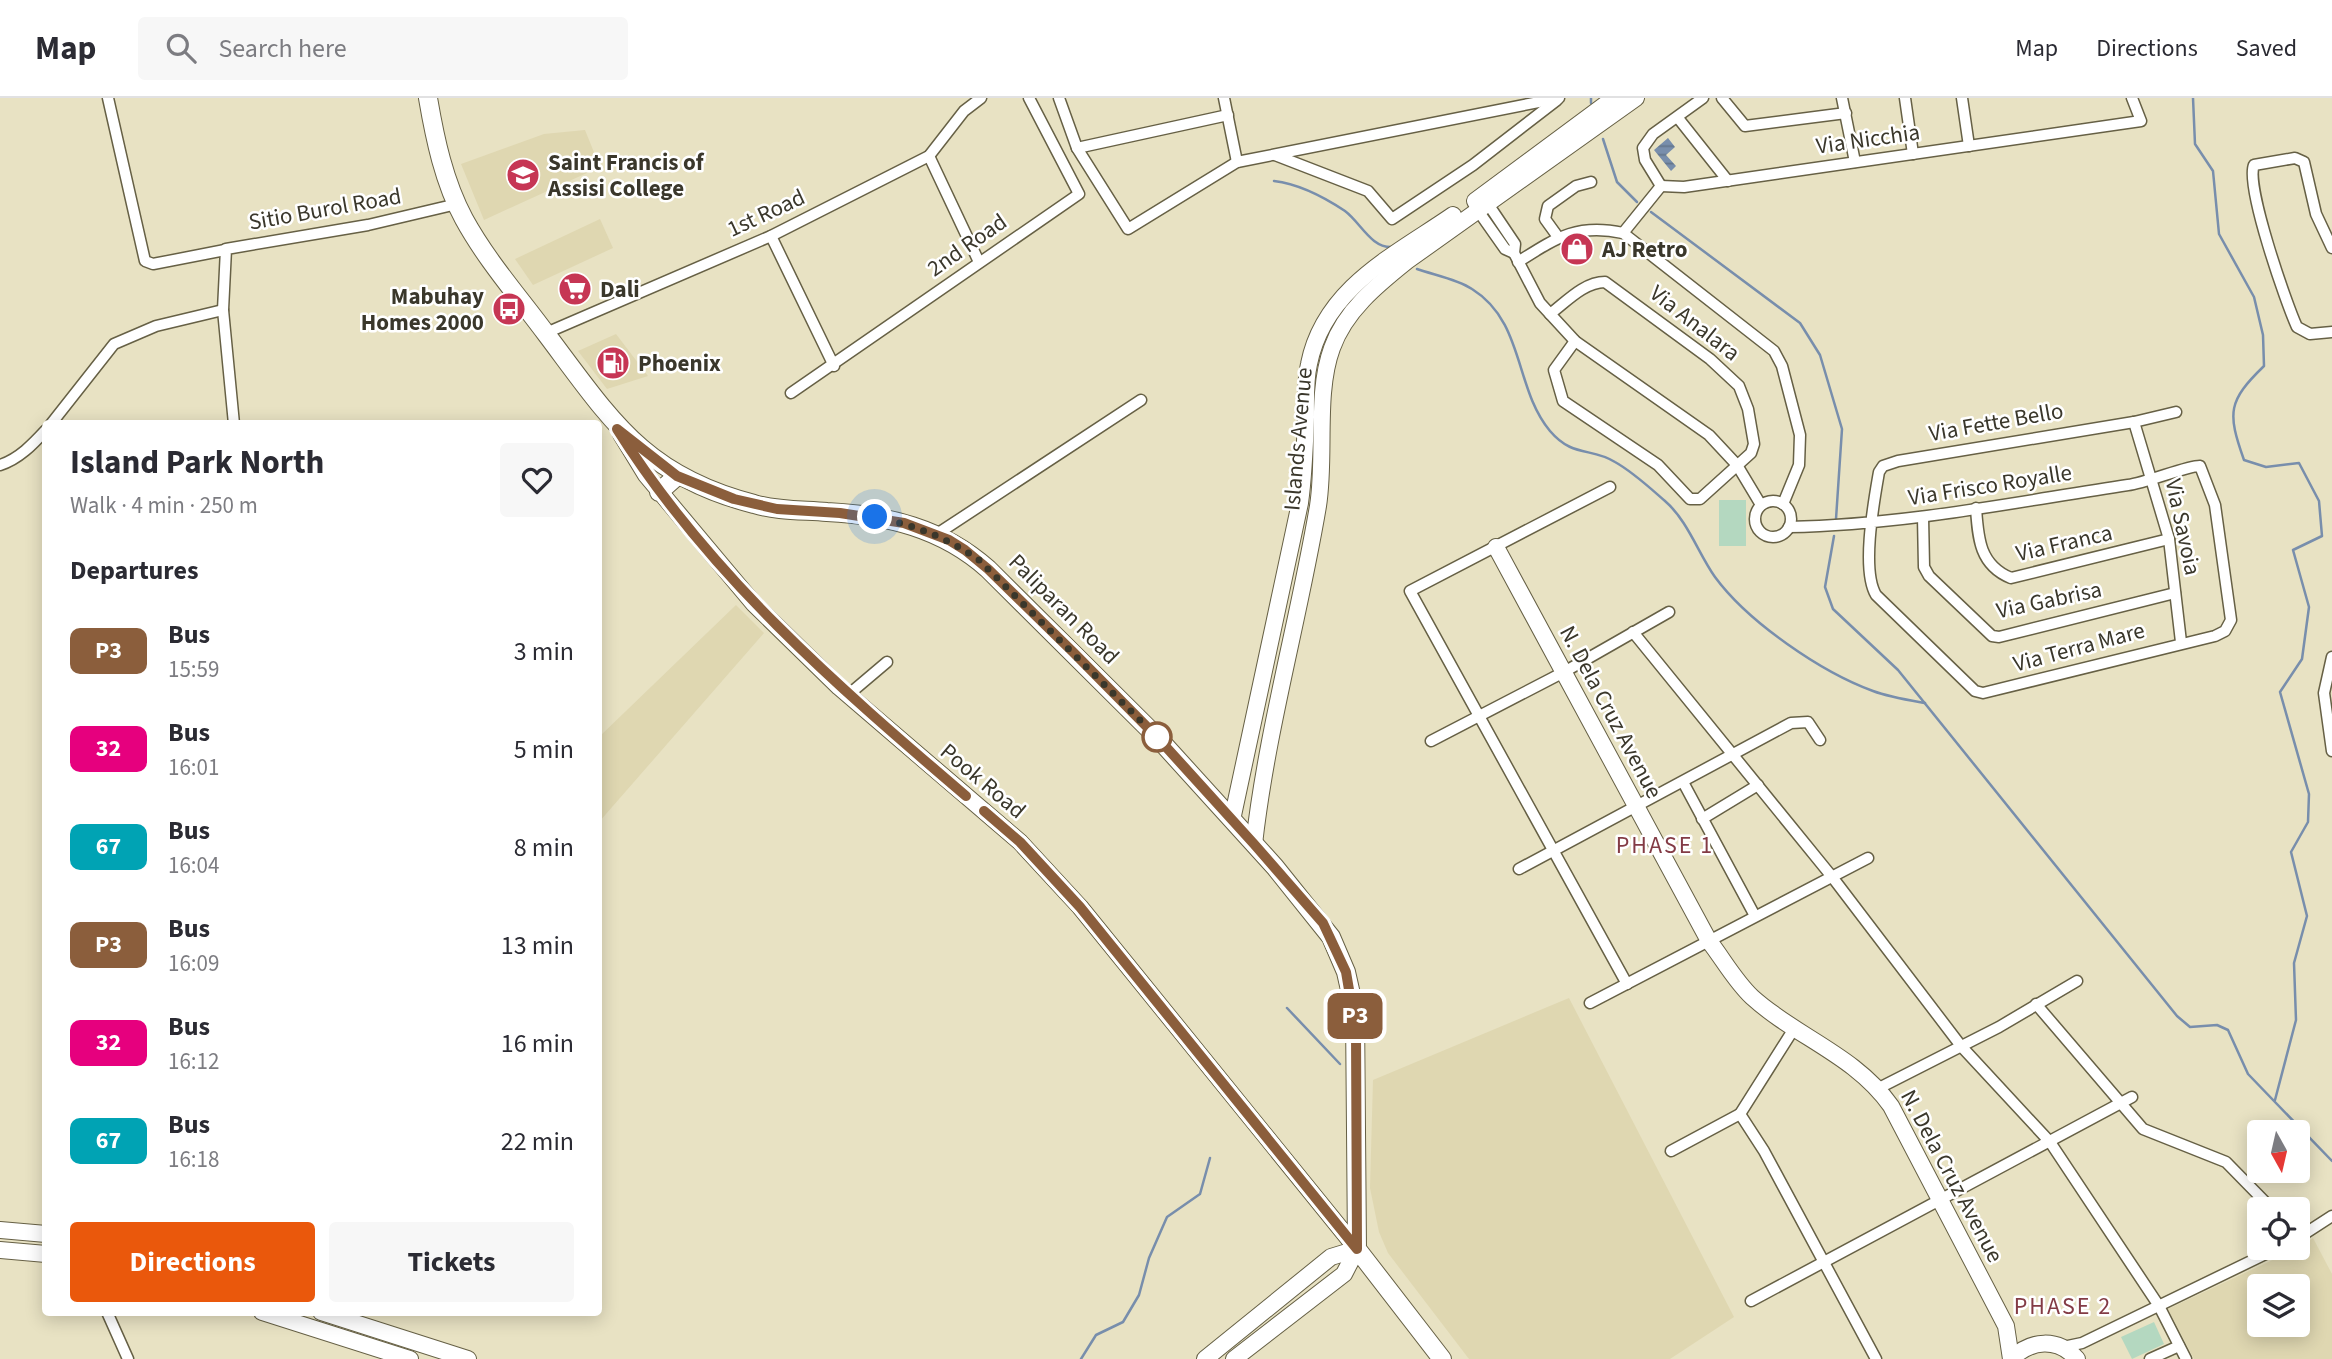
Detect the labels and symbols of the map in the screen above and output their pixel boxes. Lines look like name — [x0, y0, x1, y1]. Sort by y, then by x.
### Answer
street label: Via Nicchia — [1814, 115, 1922, 163]
place label: Saint Francis of Assisi College — [547, 146, 705, 205]
school or university icon: Saint Francis of Assisi College — [504, 156, 542, 194]
street label: Sitio Burol Road — [246, 179, 404, 239]
street label: 1st Road — [722, 181, 810, 245]
street label: 2nd Road — [920, 205, 1014, 285]
shop icon: AJ Retro — [1558, 230, 1596, 268]
place label: AJ Retro — [1601, 233, 1688, 266]
supermarket icon: Dali — [556, 270, 594, 308]
place label: Dali — [600, 273, 640, 306]
street label: Via Analara — [1643, 277, 1747, 369]
place label: Mabuhay Homes 2000 — [361, 280, 484, 339]
bus stop icon: Mabuhay Homes 2000 — [490, 290, 528, 328]
fuel station icon: Phoenix — [594, 344, 632, 382]
place label: Phoenix — [638, 347, 721, 380]
street label: Islands Avenue — [1275, 366, 1321, 512]
street label: Via Fette Bello — [1926, 394, 2066, 450]
street label: Via Frisco Royalle — [1906, 456, 2074, 514]
street label: Via Savoia — [2157, 476, 2209, 578]
your location — [857, 499, 892, 534]
street label: Via Franca — [2013, 516, 2115, 570]
street label: Paliparan Road — [1001, 546, 1127, 672]
street label: Via Gabrisa — [1993, 573, 2105, 627]
street label: Via Terra Mare — [2010, 614, 2148, 680]
street label: N. Dela Cruz Avenue — [1551, 620, 1671, 804]
unlabelled marker — [1142, 722, 1172, 752]
street label: Pook Road — [933, 735, 1033, 827]
district label: PHASE 1 — [1616, 828, 1714, 863]
line badge: P3 — [1324, 993, 1386, 1039]
street label: N. Dela Cruz Avenue — [1892, 1084, 2012, 1268]
north arrow — [2247, 1120, 2310, 1183]
district label: PHASE 2 — [2014, 1289, 2112, 1324]

